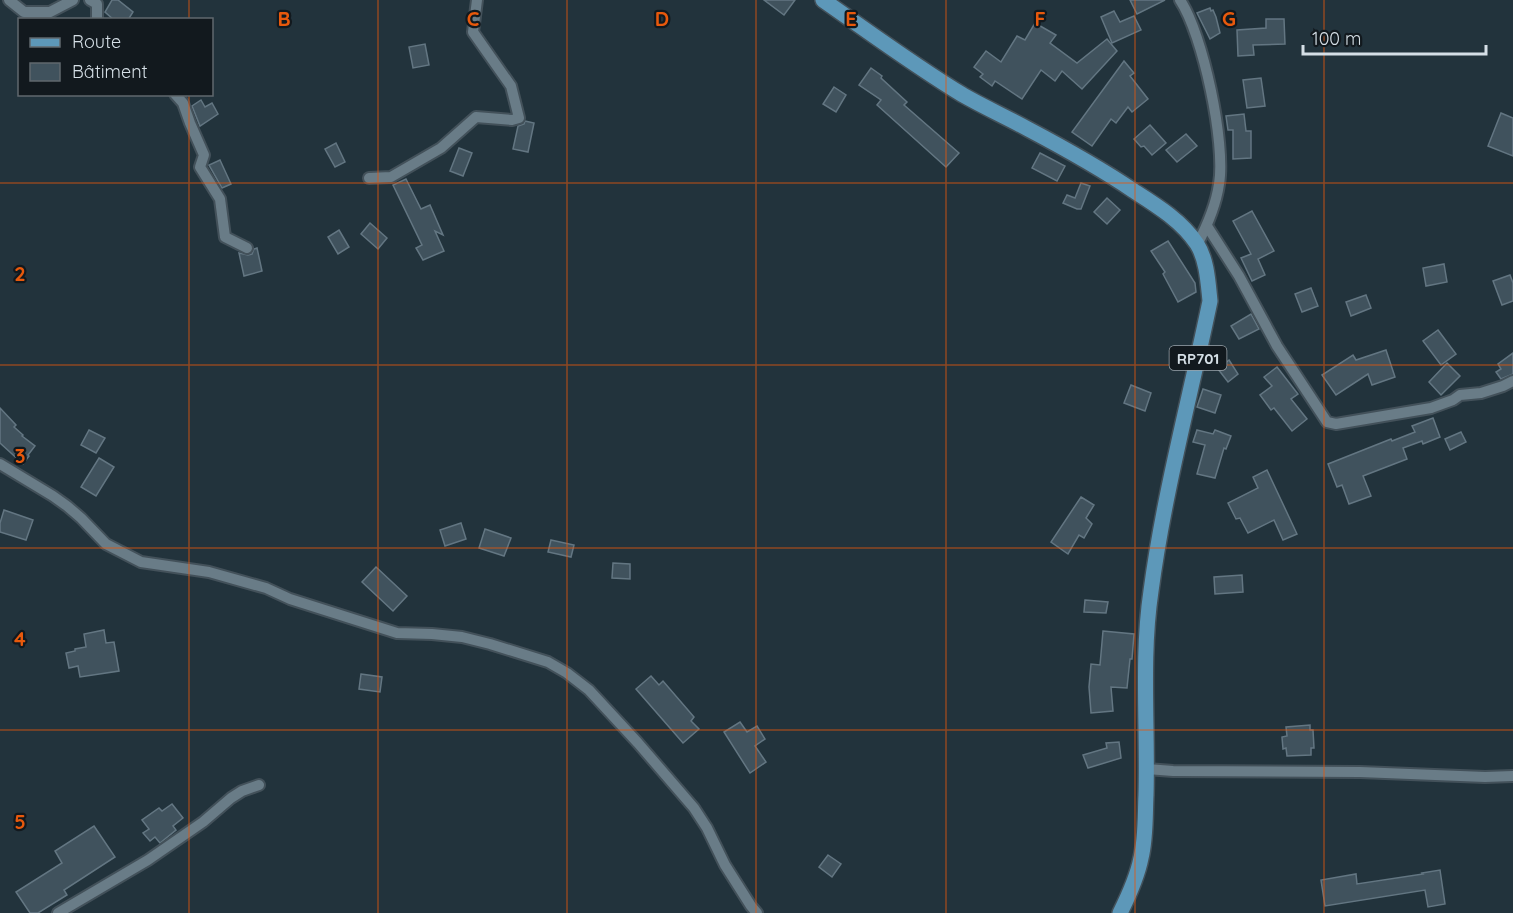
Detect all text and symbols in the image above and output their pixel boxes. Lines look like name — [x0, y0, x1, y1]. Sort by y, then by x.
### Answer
text: B — [277, 6, 291, 31]
text: C — [467, 6, 480, 31]
text: D — [655, 6, 669, 31]
text: E — [845, 6, 857, 31]
text: F — [1034, 6, 1046, 31]
text: G — [1222, 6, 1236, 31]
legend — [18, 18, 213, 96]
scale bar — [1303, 18, 1486, 56]
text: 100 m — [1312, 27, 1361, 50]
text: Route — [72, 30, 121, 53]
text: Bâtiment — [72, 60, 148, 83]
text: 2 — [14, 261, 26, 286]
road number: RP701 — [1170, 346, 1226, 370]
text: 3 — [15, 443, 25, 468]
text: 4 — [14, 626, 26, 651]
text: 5 — [14, 809, 26, 834]

